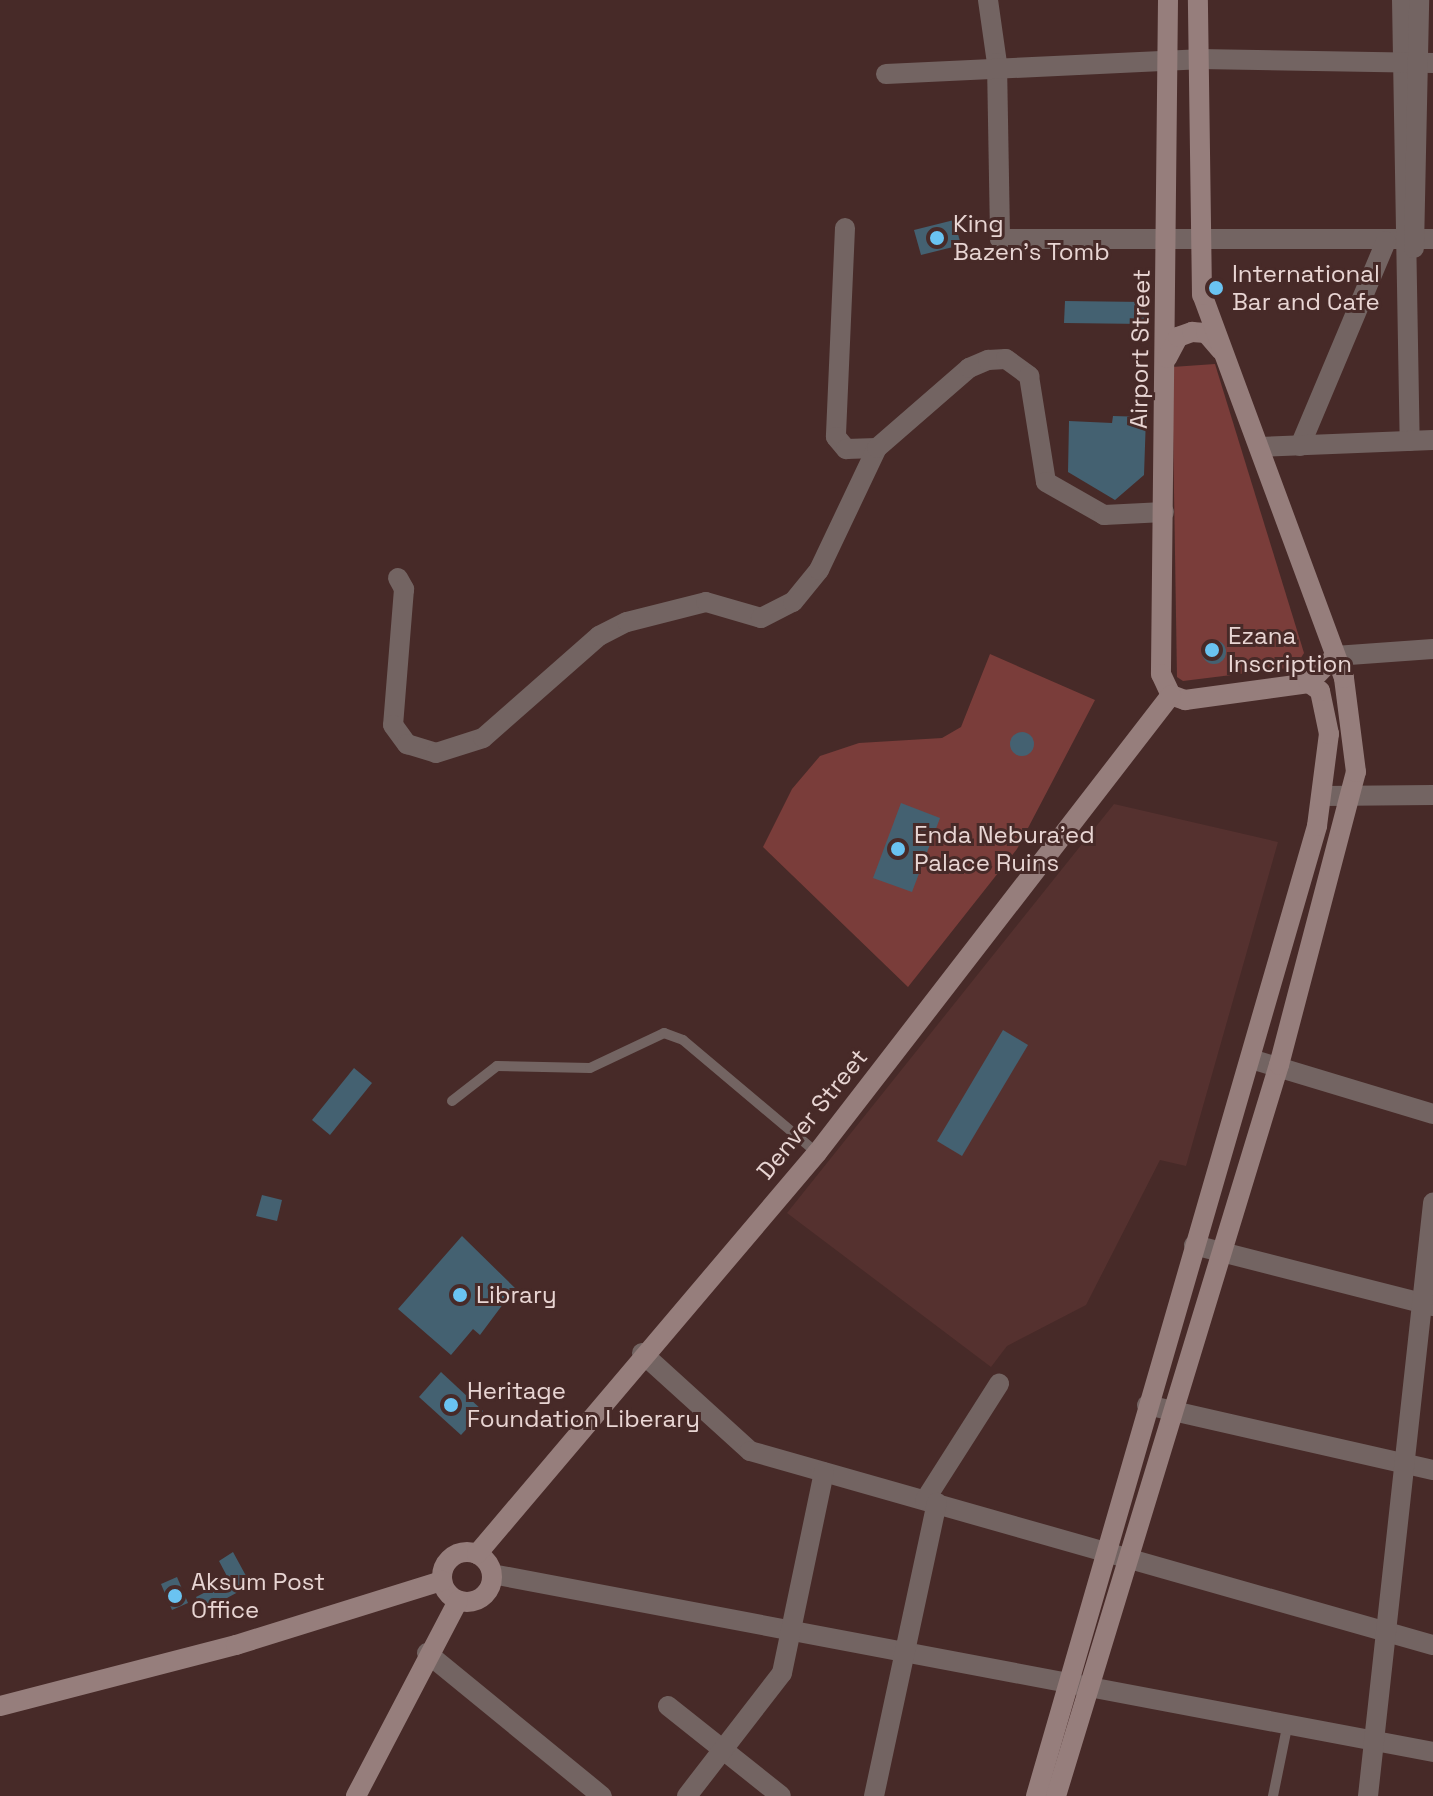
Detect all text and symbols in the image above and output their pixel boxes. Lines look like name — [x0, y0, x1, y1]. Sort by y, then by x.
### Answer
place label: King Bazen's Tomb — [953, 210, 1110, 266]
marker: King Bazen's Tomb — [928, 229, 946, 247]
place label: International Bar and Cafe — [1232, 260, 1380, 316]
street label: Airport Street — [1124, 269, 1156, 429]
marker: International Bar and Cafe — [1207, 279, 1225, 297]
place label: Ezana Inscription — [1228, 622, 1352, 678]
marker: Ezana Inscription — [1203, 641, 1221, 659]
place label: Enda Nebura'ed Palace Ruins — [914, 821, 1095, 877]
marker: Enda Nebura'ed Palace Ruins — [889, 840, 907, 858]
street label: Denver Street — [751, 1043, 873, 1185]
place label: Library — [476, 1281, 557, 1309]
marker: Library — [451, 1286, 469, 1304]
place label: Heritage Foundation Liberary — [467, 1377, 700, 1433]
marker: Heritage Foundation Liberary — [442, 1396, 460, 1414]
place label: Aksum Post Office — [191, 1568, 325, 1624]
marker: Aksum Post Office — [166, 1587, 184, 1605]

